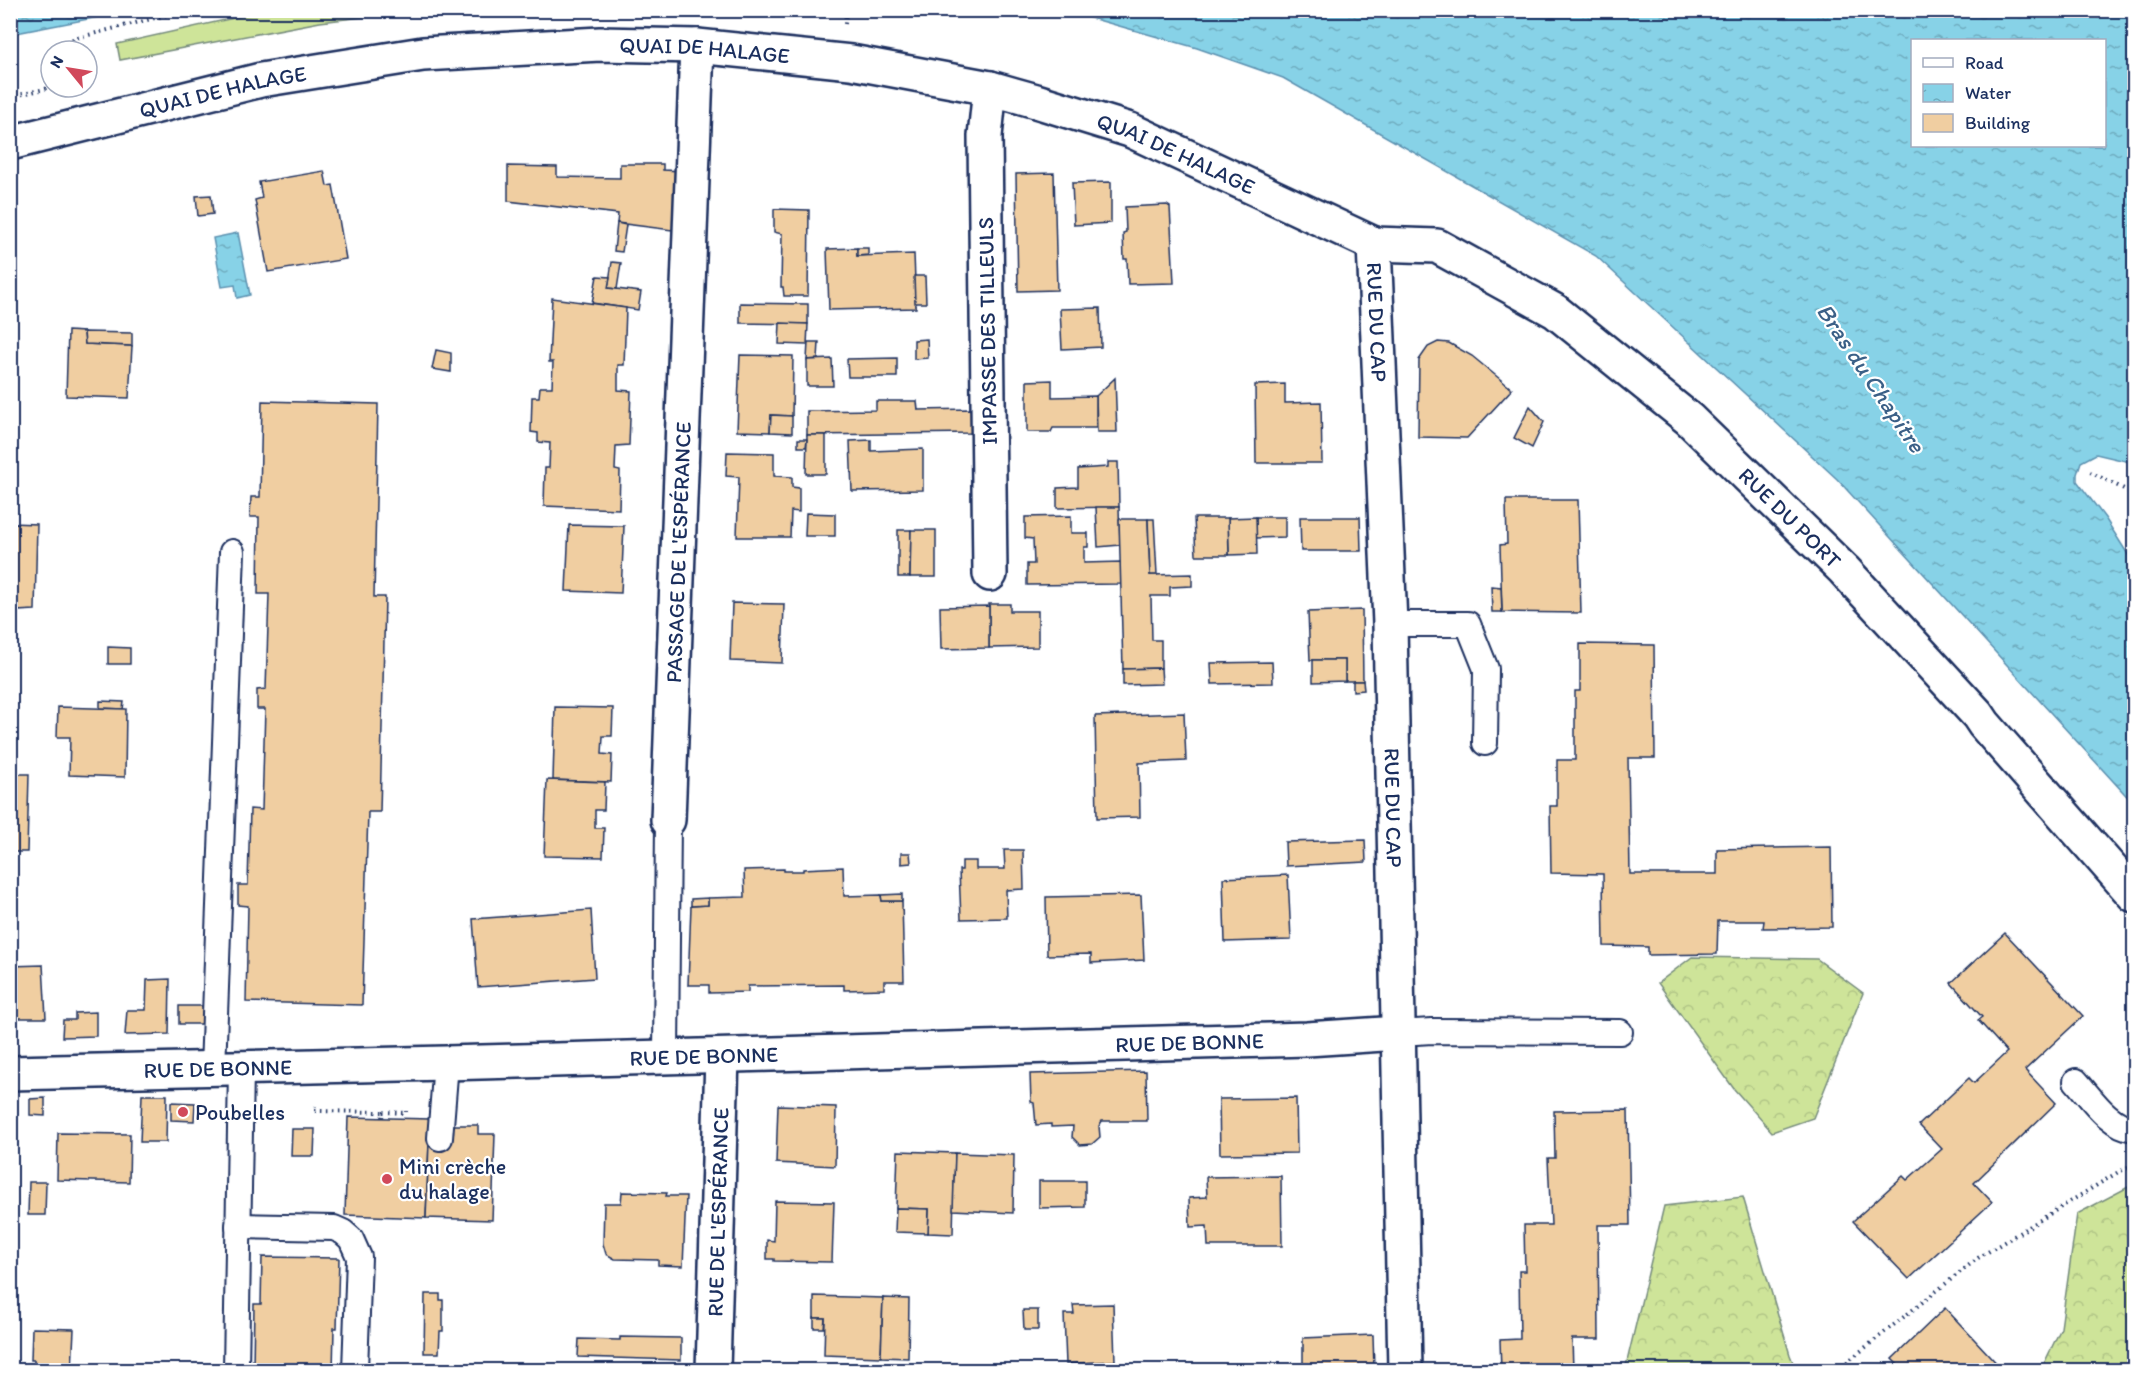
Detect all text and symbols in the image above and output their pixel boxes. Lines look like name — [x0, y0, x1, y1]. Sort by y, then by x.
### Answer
street label: QUAI DE HALAGE — [619, 31, 791, 70]
north arrow — [39, 39, 99, 99]
legend — [1911, 39, 2106, 147]
text: N — [46, 52, 67, 71]
text: Road — [1965, 52, 2004, 74]
street label: QUAI DE HALAGE — [136, 60, 308, 124]
text: Water — [1965, 82, 2011, 104]
street label: QUAI DE HALAGE — [1093, 108, 1259, 201]
text: Building — [1965, 112, 2031, 134]
street label: IMPASSE DES TILLEULS — [972, 217, 1003, 445]
street label: RUE DU CAP — [1361, 262, 1393, 383]
water label: Bras du Chapitre — [1811, 298, 1933, 459]
street label: PASSAGE DE L'ESPÉRANCE — [660, 421, 697, 683]
street label: RUE DU PORT — [1733, 462, 1847, 575]
street label: RUE DU CAP — [1378, 748, 1408, 868]
street label: RUE DE BONNE — [1115, 1027, 1264, 1058]
street label: RUE DE BONNE — [629, 1041, 778, 1072]
street label: RUE DE BONNE — [143, 1054, 293, 1084]
place label: Poubelles — [195, 1099, 285, 1126]
marker: Poubelles — [176, 1105, 190, 1119]
street label: RUE DE L'ESPÉRANCE — [702, 1107, 735, 1317]
place label: Mini crèche du halage — [399, 1153, 506, 1205]
marker: Mini crèche du halage — [380, 1172, 394, 1186]

